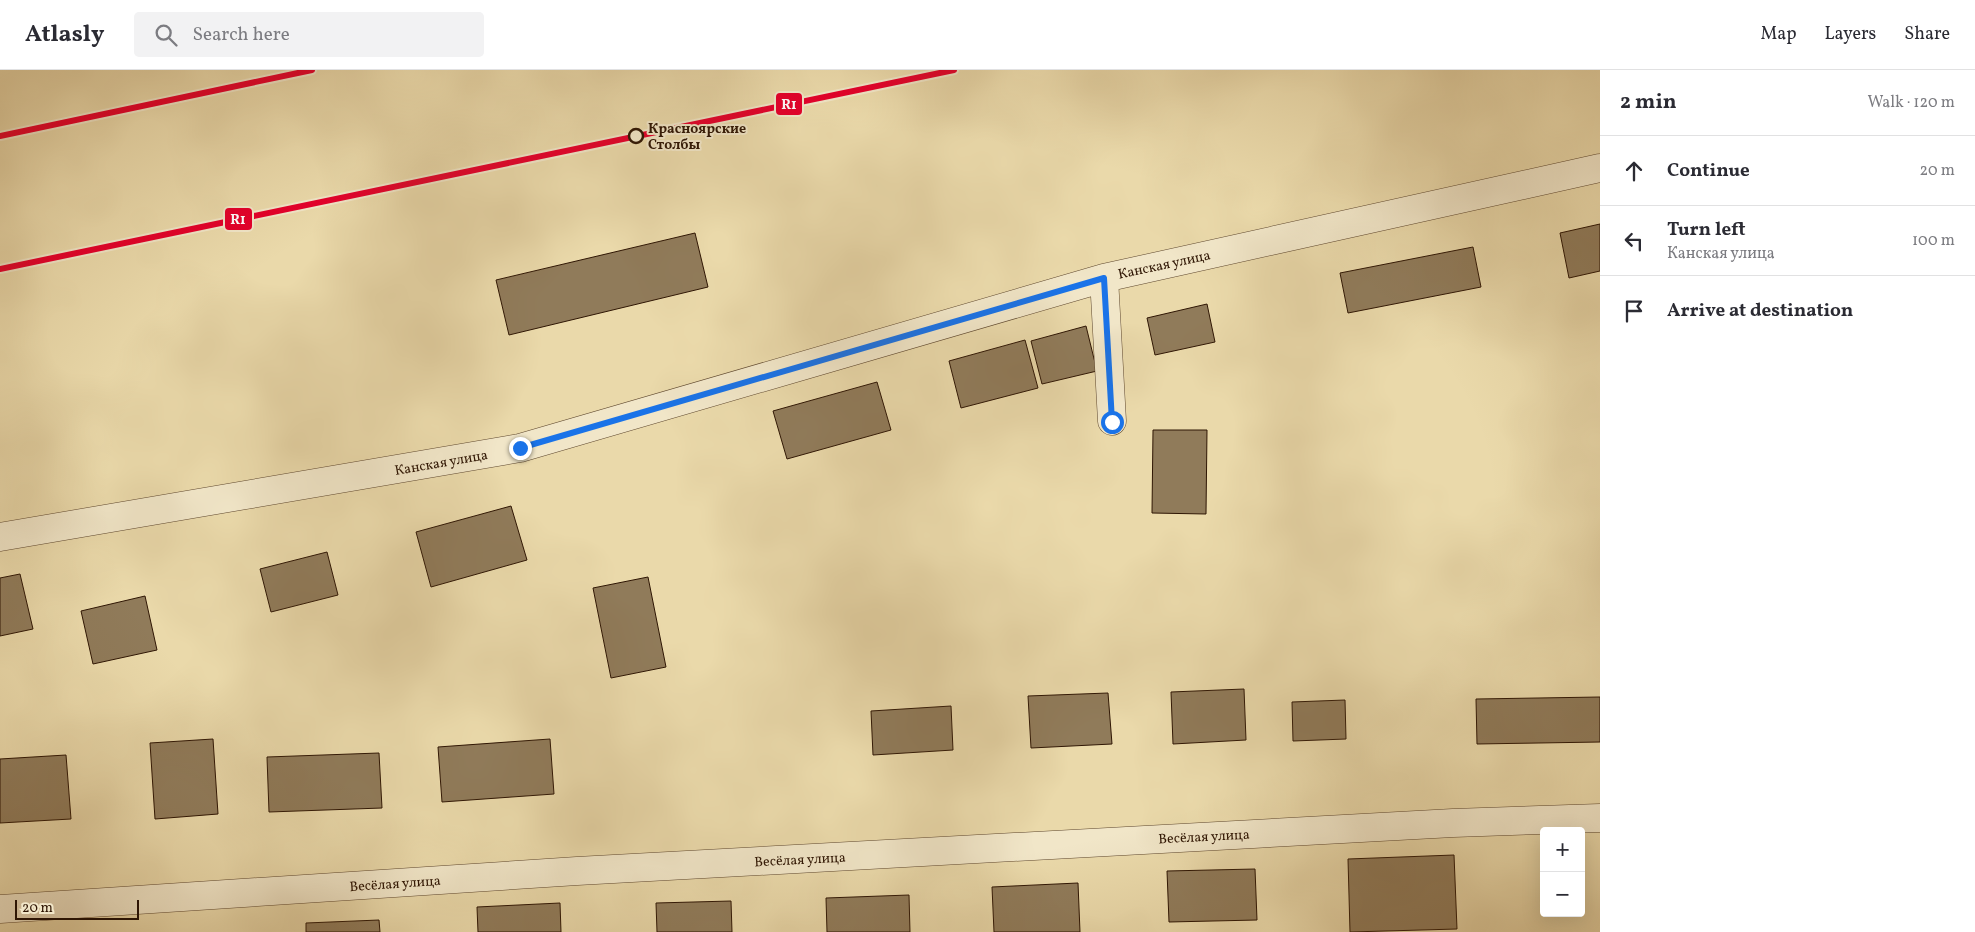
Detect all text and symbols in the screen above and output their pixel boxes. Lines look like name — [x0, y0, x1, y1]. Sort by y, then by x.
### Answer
search box — [134, 12, 484, 57]
text: Atlasly — [25, 18, 104, 52]
icon: search — [152, 21, 180, 49]
text: Search here — [192, 22, 290, 48]
text: Map — [1760, 22, 1796, 47]
text: Layers — [1824, 22, 1876, 47]
text: Share — [1904, 22, 1950, 47]
text: 2 min — [1620, 88, 1677, 117]
line badge: R1 — [775, 92, 803, 116]
text: Walk · 120 m — [1867, 92, 1955, 114]
text: R1 — [781, 96, 797, 115]
place label: Красноярские Столбы — [648, 120, 746, 155]
marker: Красноярские Столбы — [628, 128, 644, 144]
icon: ahead — [1620, 157, 1648, 185]
text: Continue — [1667, 158, 1750, 184]
text: 20 m — [1920, 160, 1955, 182]
line badge: R1 — [224, 207, 253, 231]
text: R1 — [230, 211, 246, 230]
text: Turn left — [1667, 217, 1746, 243]
icon: left — [1620, 227, 1648, 255]
text: 100 m — [1912, 230, 1955, 252]
text: Канская улица — [1667, 243, 1775, 265]
street label: Канская улица — [1116, 246, 1212, 285]
icon: arrive — [1620, 297, 1648, 325]
text: Arrive at destination — [1667, 298, 1853, 324]
route start — [1101, 411, 1124, 434]
route end — [509, 437, 532, 460]
street label: Канская улица — [393, 446, 489, 481]
street label: Весёлая улица — [1158, 826, 1250, 849]
map controls — [1540, 827, 1585, 917]
button: + — [1540, 827, 1585, 872]
street label: Весёлая улица — [754, 849, 846, 872]
street label: Весёлая улица — [349, 872, 441, 897]
button: − — [1540, 872, 1585, 917]
scale bar — [15, 897, 139, 920]
text: 20 m — [22, 899, 53, 918]

